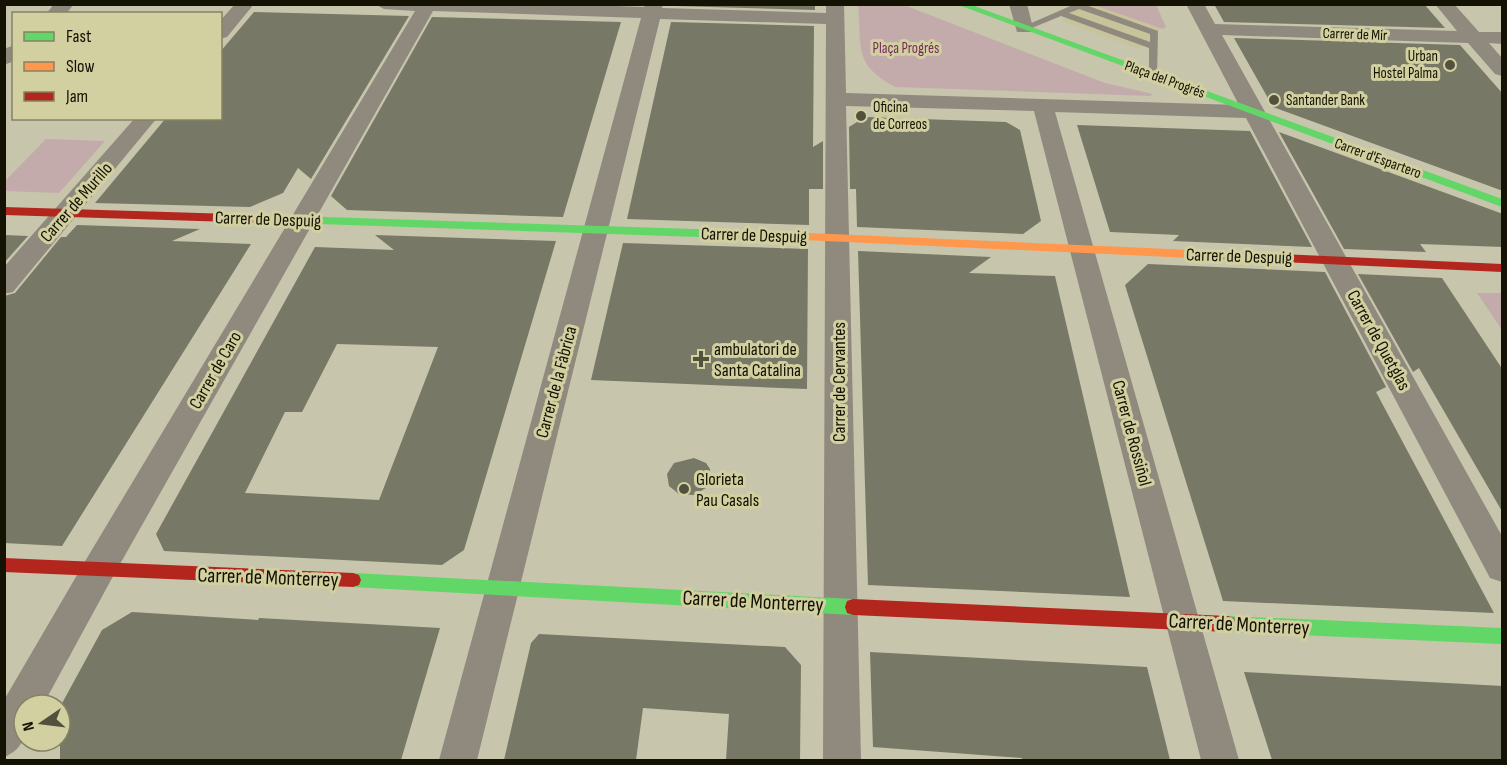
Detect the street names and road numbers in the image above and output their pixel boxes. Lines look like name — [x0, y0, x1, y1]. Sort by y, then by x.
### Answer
street label: Carrer de Mir — [1322, 24, 1388, 45]
street label: Plaça del Progrés — [1122, 56, 1208, 103]
street label: Carrer d'Espartero — [1332, 134, 1424, 183]
street label: Carrer de Murillo — [36, 158, 117, 247]
street label: Carrer de Despuig — [214, 207, 321, 232]
street label: Carrer de Despuig — [700, 223, 807, 248]
street label: Carrer de Despuig — [1185, 244, 1292, 269]
street label: Carrer de Quetglas — [1342, 286, 1415, 394]
street label: Carrer de Cervantes — [829, 322, 850, 442]
street label: Carrer de la Fàbrica — [531, 324, 581, 440]
street label: Carrer de Caro — [185, 328, 246, 413]
street label: Carrer de Rossiñol — [1107, 378, 1156, 488]
street label: Carrer de Monterrey — [197, 563, 339, 592]
street label: Carrer de Monterrey — [682, 585, 824, 618]
street label: Carrer de Monterrey — [1168, 608, 1310, 641]

